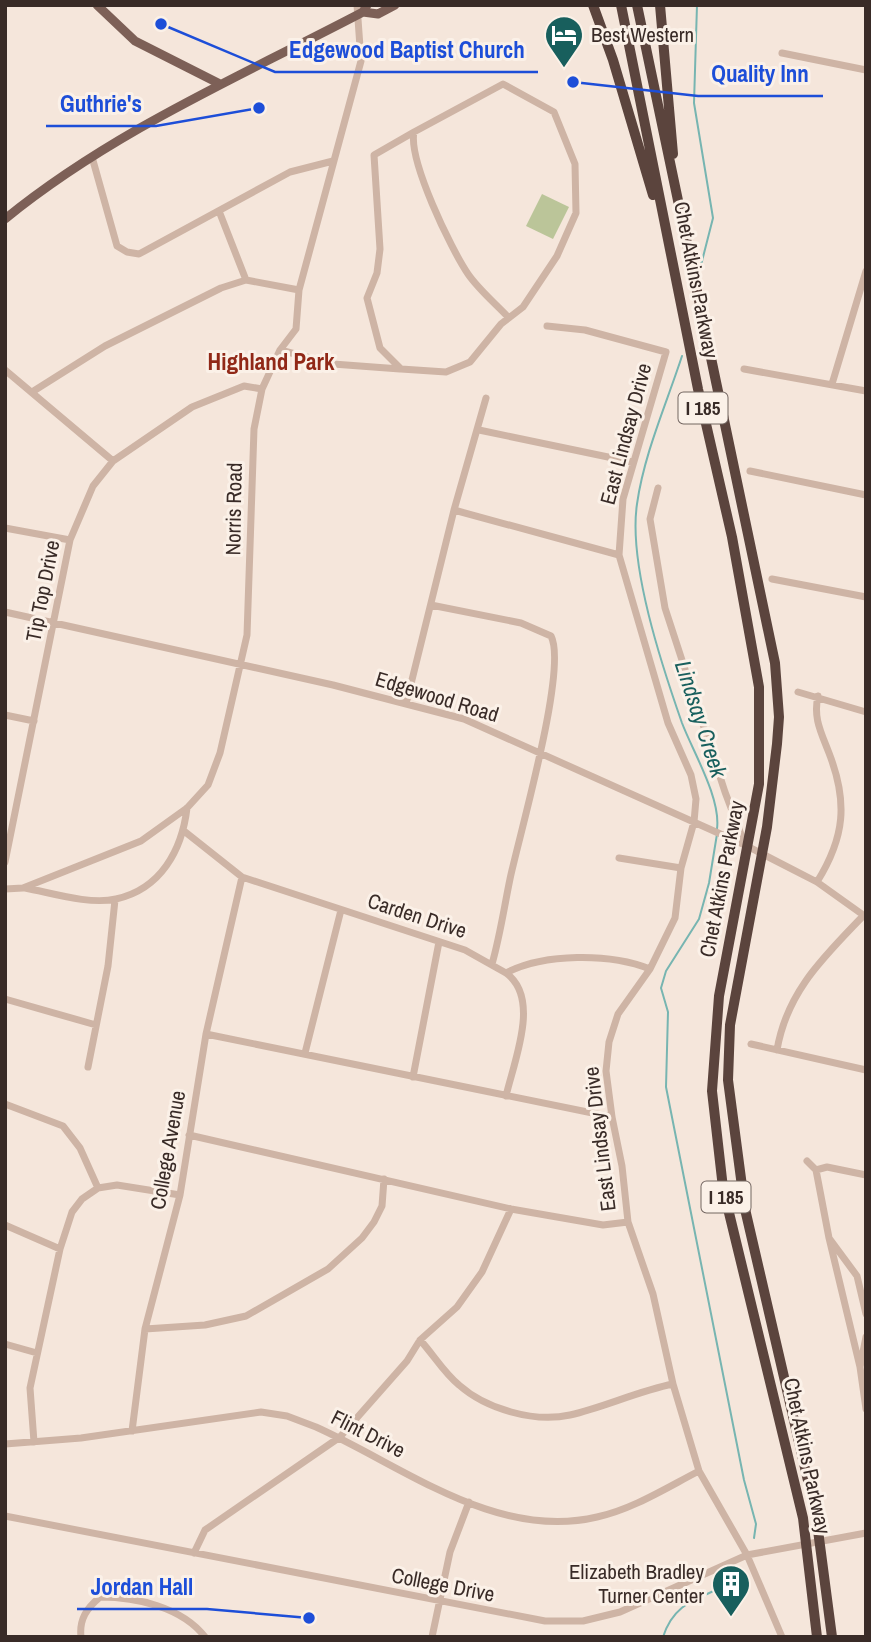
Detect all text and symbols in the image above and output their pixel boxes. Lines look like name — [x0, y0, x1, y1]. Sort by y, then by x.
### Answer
hotel icon: Best Western — [543, 14, 585, 69]
place label: Best Western — [591, 20, 694, 49]
callout: Edgewood Baptist Church — [275, 28, 538, 72]
text: Edgewood Baptist Church — [289, 34, 525, 65]
callout: Quality Inn — [698, 52, 823, 96]
text: Quality Inn — [711, 58, 809, 89]
callout: Guthrie's — [46, 82, 156, 126]
text: Guthrie's — [60, 88, 142, 119]
street label: Chet Atkins Parkway — [667, 199, 726, 361]
district label: Highland Park — [208, 346, 335, 377]
street label: East Lindsay Drive — [593, 360, 658, 508]
road number: I 185 — [678, 392, 728, 424]
street label: Norris Road — [218, 462, 249, 556]
street label: Tip Top Drive — [18, 538, 67, 644]
water label: Lindsay Creek — [668, 656, 735, 783]
street label: Edgewood Road — [372, 664, 502, 729]
street label: Chet Atkins Parkway — [692, 798, 751, 960]
street label: Carden Drive — [364, 886, 470, 945]
street label: East Lindsay Drive — [576, 1065, 623, 1213]
street label: College Avenue — [143, 1088, 192, 1212]
road number: I 185 — [702, 1182, 750, 1212]
street label: Chet Atkins Parkway — [777, 1375, 838, 1537]
street label: Flint Drive — [326, 1403, 410, 1465]
place label: Elizabeth Bradley Turner Center — [569, 1557, 704, 1610]
street label: College Drive — [389, 1560, 497, 1609]
building icon: Elizabeth Bradley Turner Center — [710, 1563, 752, 1618]
callout: Jordan Hall — [77, 1565, 207, 1609]
text: Jordan Hall — [91, 1571, 193, 1602]

